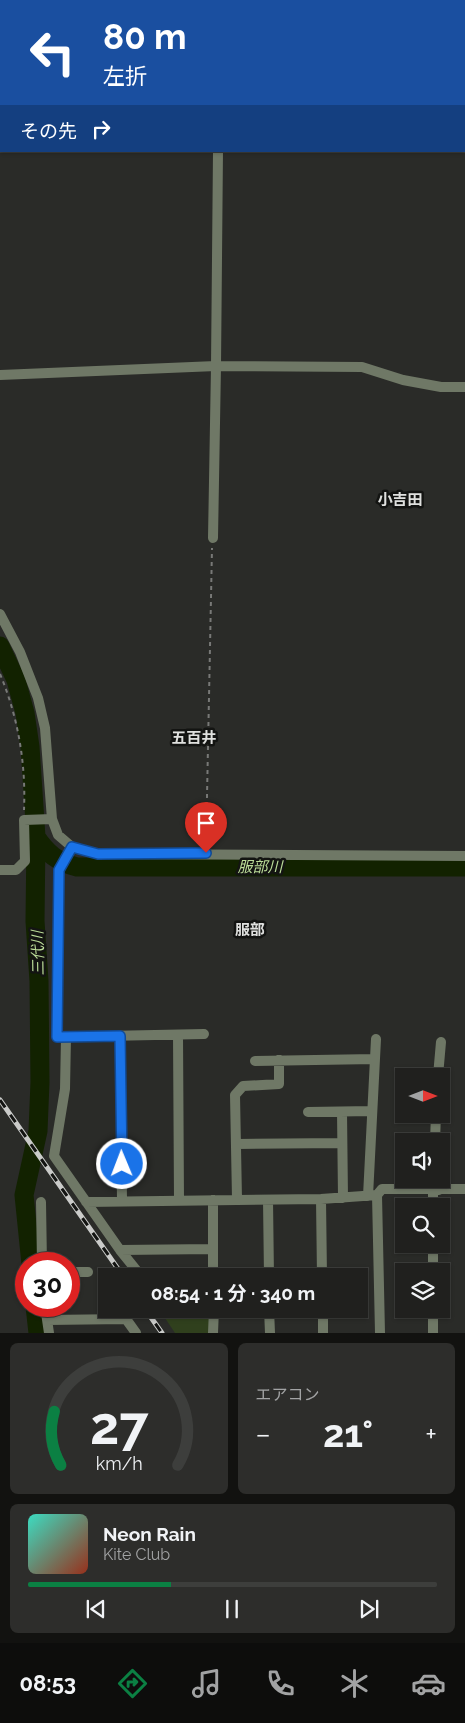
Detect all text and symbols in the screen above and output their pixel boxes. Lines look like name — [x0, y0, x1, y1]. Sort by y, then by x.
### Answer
text: 80 m — [103, 16, 187, 57]
icon: left — [20, 20, 85, 85]
text: 左折 — [103, 63, 147, 89]
icon: right — [87, 115, 115, 143]
text: その先 — [20, 120, 77, 142]
district label: 小吉田 — [377, 491, 423, 509]
district label: 五百井 — [171, 729, 217, 747]
pin — [185, 802, 227, 853]
icon: arrive — [192, 809, 220, 837]
water label: 服部川 — [237, 858, 284, 876]
district label: 服部 — [235, 921, 265, 939]
water label: 三代川 — [29, 928, 47, 976]
north arrow — [395, 1068, 450, 1122]
map controls — [395, 1068, 450, 1318]
button: sound — [395, 1133, 450, 1188]
position arrow — [95, 1137, 147, 1189]
button: search — [395, 1198, 450, 1253]
speed limit sign: 30 — [15, 1252, 80, 1317]
button: layers — [395, 1263, 450, 1318]
text: 08:54 · 1 分 · 340 m — [151, 1282, 315, 1304]
text: エアコン — [256, 1385, 320, 1404]
text: 27 — [89, 1395, 149, 1456]
text: 21° — [323, 1411, 373, 1456]
text: − — [256, 1418, 271, 1451]
text: + — [425, 1418, 437, 1451]
text: km/h — [95, 1453, 142, 1474]
text: Neon Rain — [103, 1523, 196, 1545]
text: Kite Club — [103, 1545, 170, 1564]
icon: previous — [82, 1595, 110, 1623]
icon: pause — [218, 1595, 246, 1623]
icon: next — [355, 1595, 383, 1623]
icon: directions — [115, 1666, 150, 1701]
icon: music — [189, 1666, 224, 1701]
icon: phone — [263, 1666, 298, 1701]
icon: climate — [337, 1666, 372, 1701]
icon: car — [411, 1666, 446, 1701]
text: 08:53 — [19, 1670, 76, 1696]

